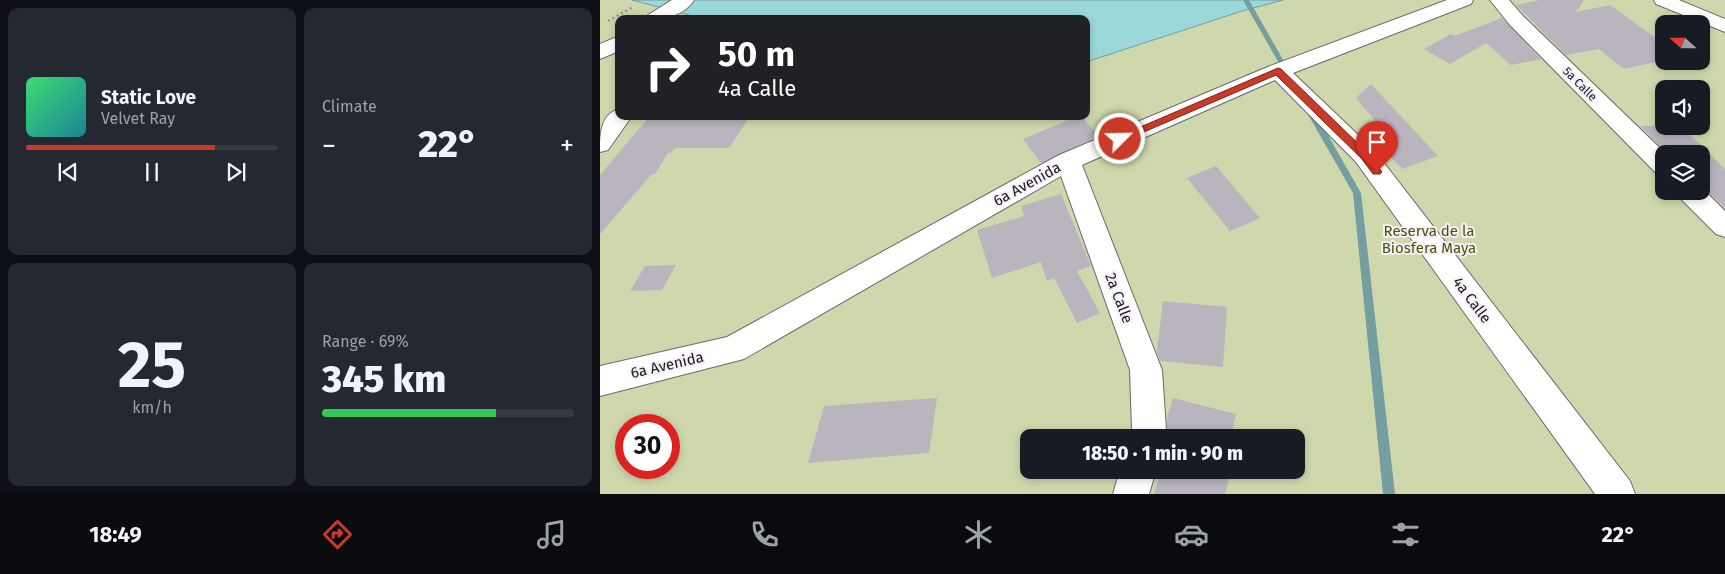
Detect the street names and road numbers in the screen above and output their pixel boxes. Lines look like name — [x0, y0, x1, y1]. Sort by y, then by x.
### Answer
street label: 5a Calle — [1560, 64, 1600, 104]
street label: 6a Avenida — [990, 158, 1064, 210]
street label: 2a Calle — [1101, 270, 1137, 326]
street label: 4a Calle — [1449, 273, 1495, 327]
street label: 6a Avenida — [629, 348, 705, 382]

